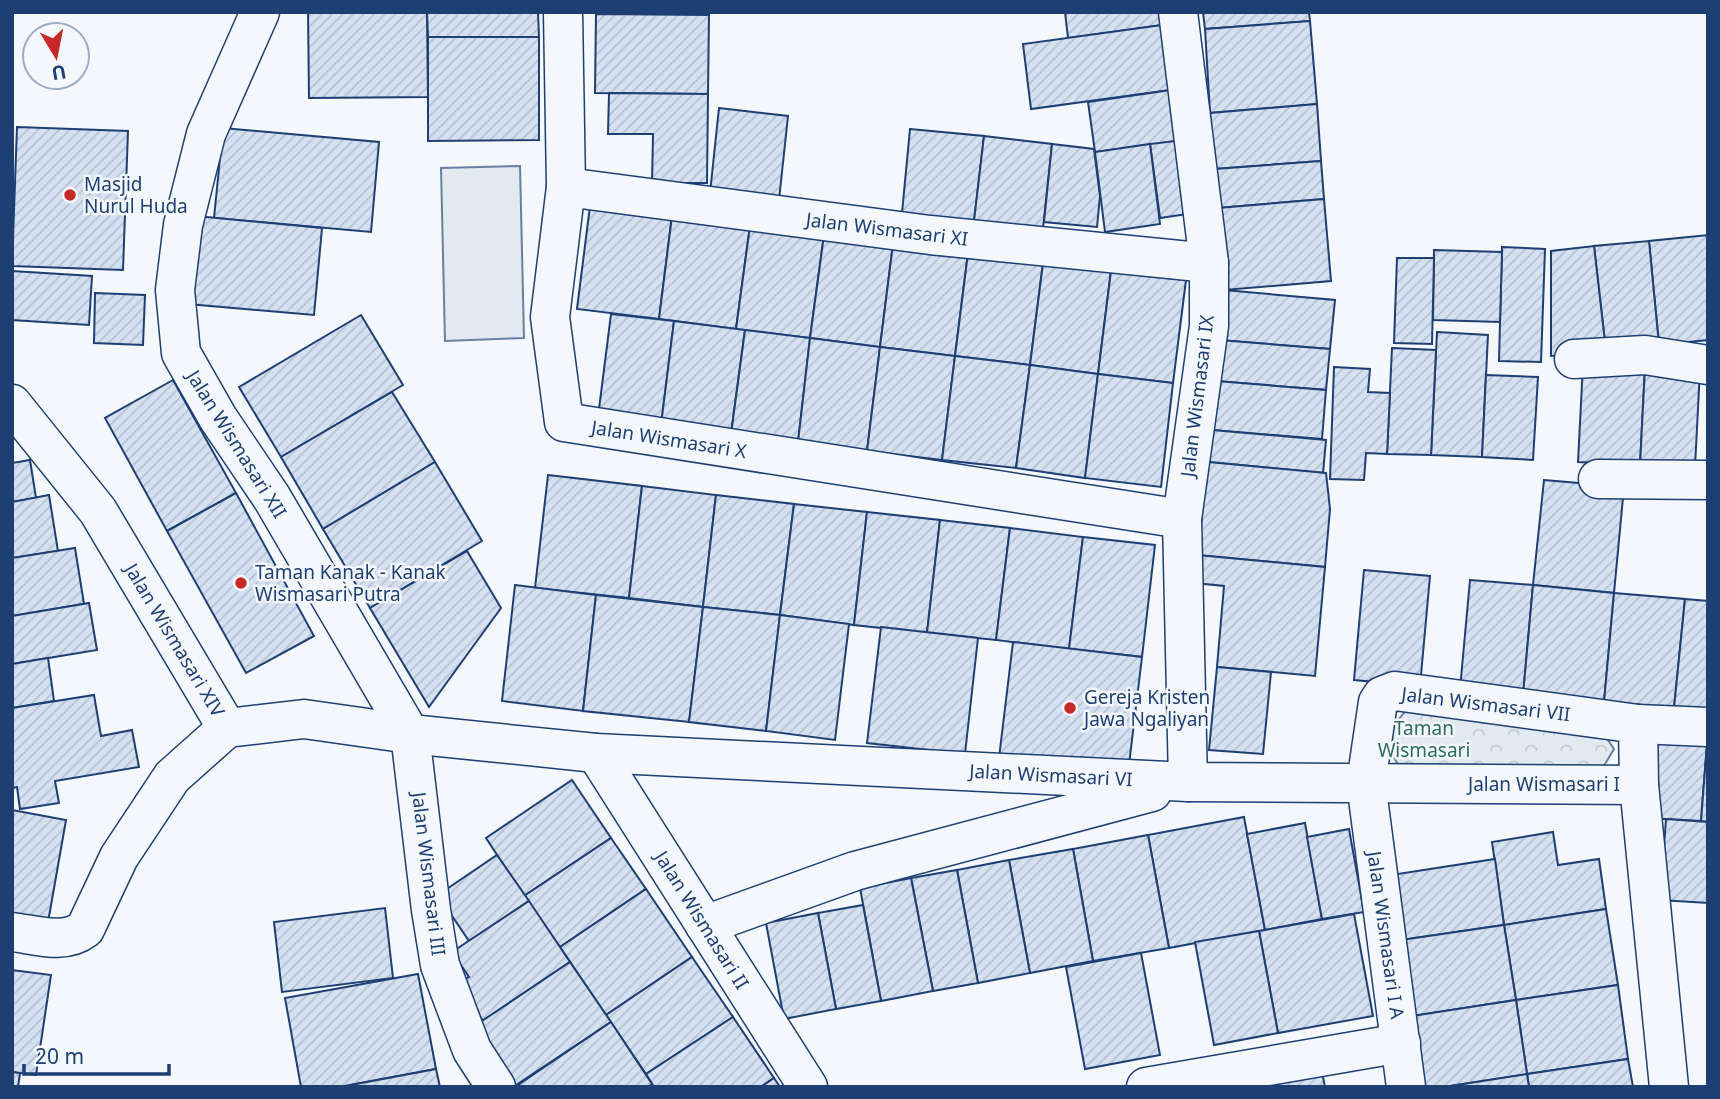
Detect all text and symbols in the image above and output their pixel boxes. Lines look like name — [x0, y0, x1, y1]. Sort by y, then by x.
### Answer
north arrow — [21, 21, 91, 91]
text: U — [50, 59, 68, 87]
place label: Masjid Nurul Huda — [84, 171, 188, 219]
marker: Masjid Nurul Huda — [62, 187, 78, 203]
street label: Jalan Wismasari XI — [802, 206, 970, 252]
street label: Jalan Wismasari IX — [1174, 313, 1220, 481]
street label: Jalan Wismasari XII — [180, 363, 293, 523]
street label: Jalan Wismasari X — [588, 414, 749, 464]
street label: Jalan Wismasari XIV — [118, 557, 231, 722]
place label: Taman Kanak - Kanak Wismasari Putra — [255, 559, 446, 607]
marker: Taman Kanak - Kanak Wismasari Putra — [233, 575, 249, 591]
street label: Jalan Wismasari VII — [1398, 680, 1572, 727]
place label: Gereja Kristen Jawa Ngaliyan — [1082, 684, 1210, 732]
marker: Gereja Kristen Jawa Ngaliyan — [1062, 700, 1078, 716]
park label: Taman Wismasari — [1378, 715, 1470, 763]
street label: Jalan Wismasari VI — [967, 758, 1133, 792]
street label: Jalan Wismasari I — [1466, 771, 1620, 797]
street label: Jalan Wismasari III — [406, 789, 452, 957]
street label: Jalan Wismasari II — [648, 844, 755, 994]
street label: Jalan Wismasari I A — [1361, 847, 1411, 1021]
scale bar — [24, 1032, 170, 1076]
text: 20 m — [35, 1042, 84, 1070]

